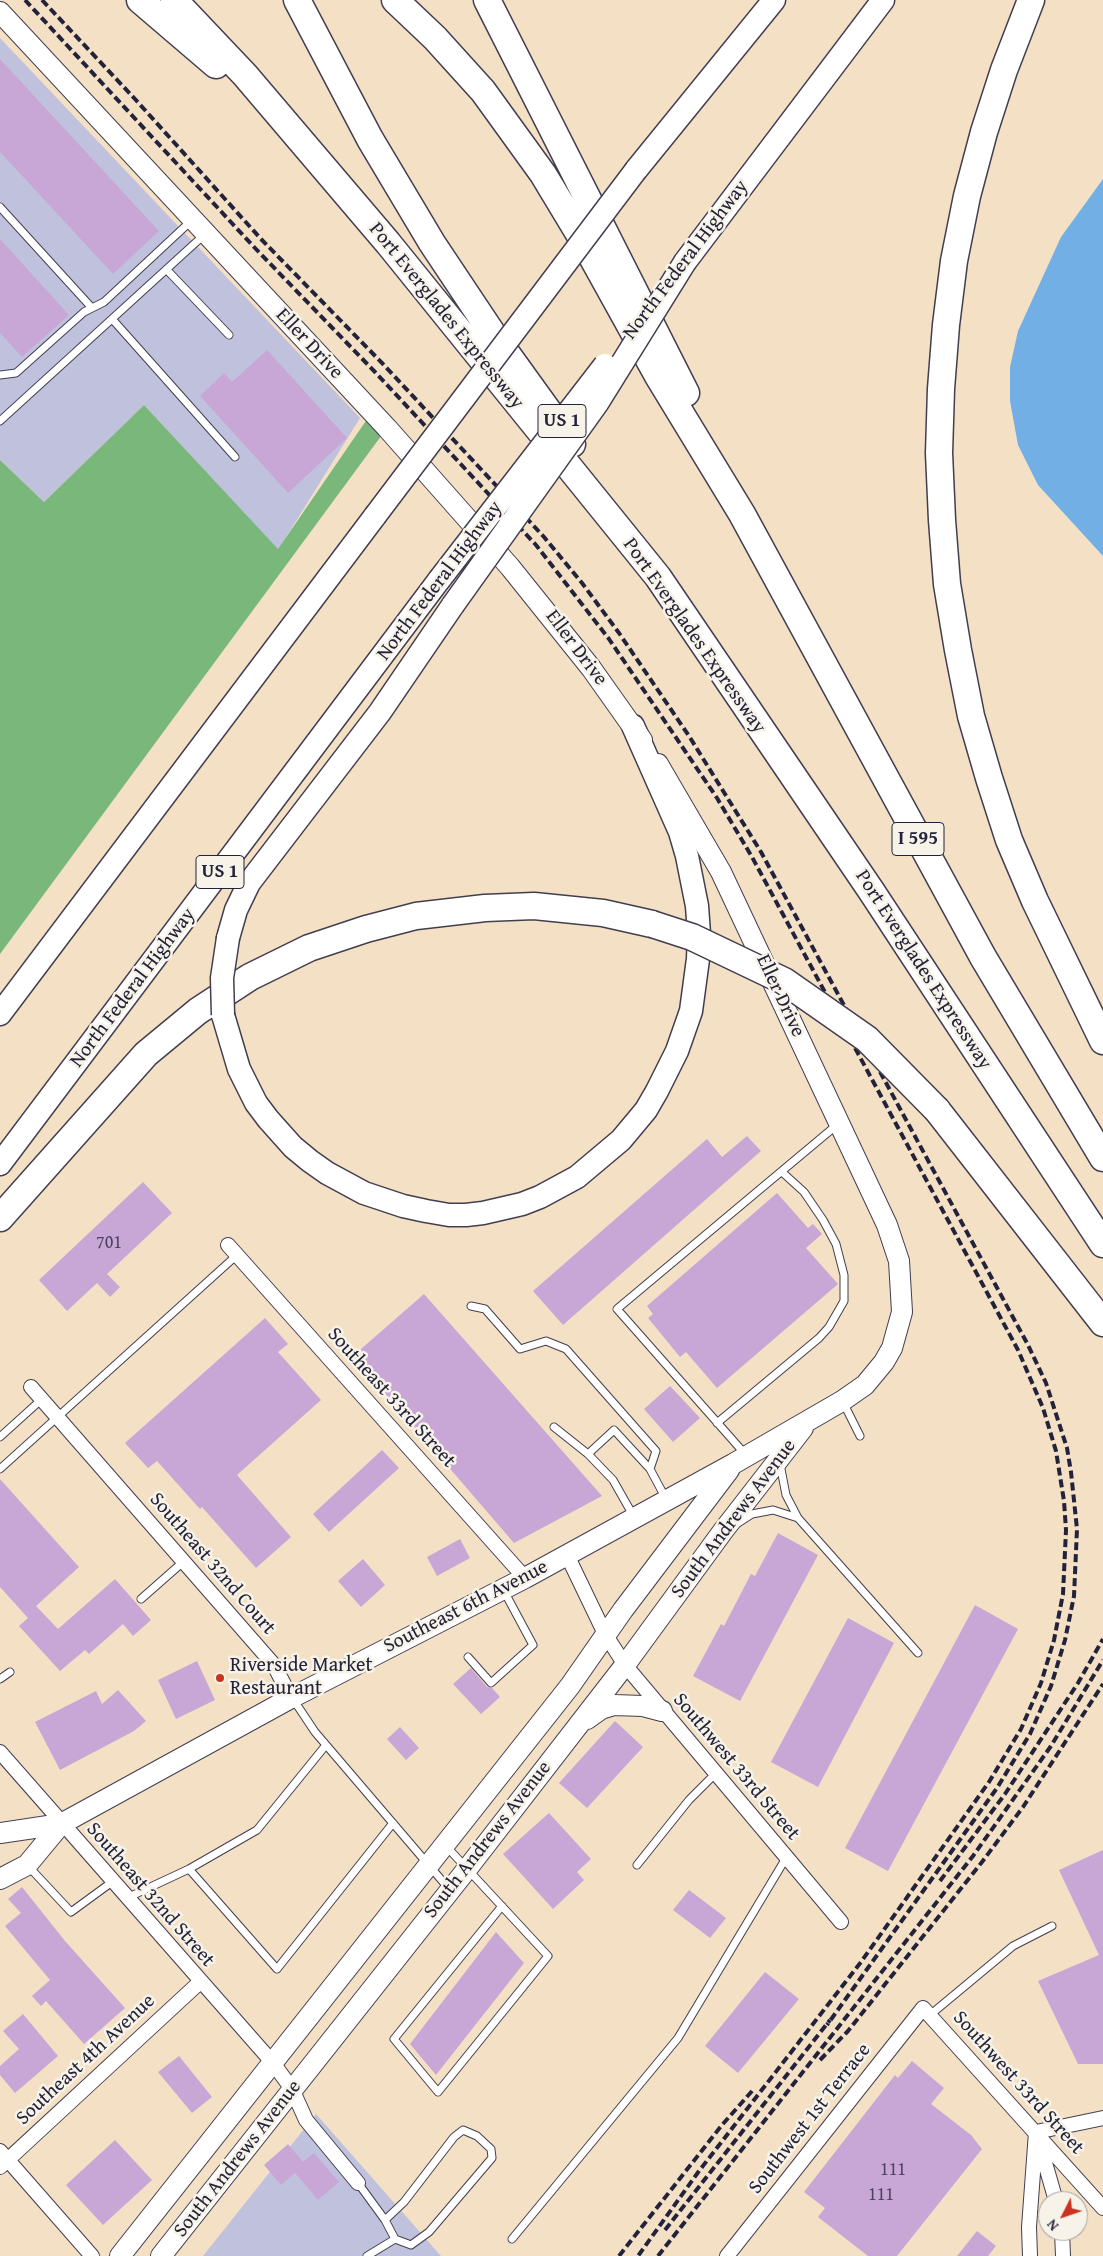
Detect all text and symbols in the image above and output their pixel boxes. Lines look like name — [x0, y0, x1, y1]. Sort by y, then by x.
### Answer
street label: North Federal Highway — [618, 175, 754, 345]
street label: Port Everglades Expressway — [363, 218, 529, 414]
street label: Eller Drive — [270, 304, 348, 384]
road number: US 1 — [538, 404, 586, 438]
street label: North Federal Highway — [372, 496, 508, 666]
street label: Port Everglades Expressway — [617, 534, 771, 738]
street label: Eller Drive — [540, 606, 612, 690]
road number: I 595 — [892, 822, 944, 856]
road number: US 1 — [196, 856, 244, 889]
street label: Port Everglades Expressway — [850, 866, 996, 1074]
street label: North Federal Highway — [65, 903, 201, 1073]
street label: Eller Drive — [750, 951, 810, 1041]
house number: 701 — [96, 1232, 122, 1254]
street label: Southeast 33rd Street — [322, 1323, 460, 1473]
street label: South Andrews Avenue — [666, 1435, 802, 1603]
street label: Southeast 32nd Court — [144, 1488, 280, 1640]
street label: Southeast 6th Avenue — [380, 1555, 552, 1659]
place label: Riverside Market Restaurant — [230, 1654, 373, 1701]
marker: Riverside Market Restaurant — [214, 1672, 226, 1684]
street label: Southwest 33rd Street — [667, 1689, 805, 1845]
street label: South Andrews Avenue — [419, 1757, 557, 1923]
street label: Southeast 32nd Street — [81, 1818, 219, 1972]
street label: Southeast 4th Avenue — [12, 1989, 160, 2131]
street label: Southwest 33rd Street — [947, 2006, 1089, 2160]
street label: Southwest 1st Terrace — [744, 2039, 876, 2199]
street label: South Andrews Avenue — [169, 2076, 307, 2242]
house number: 111 — [880, 2159, 906, 2181]
house number: 111 — [868, 2184, 894, 2206]
north arrow — [1038, 2191, 1088, 2241]
text: N — [1042, 2215, 1063, 2235]

